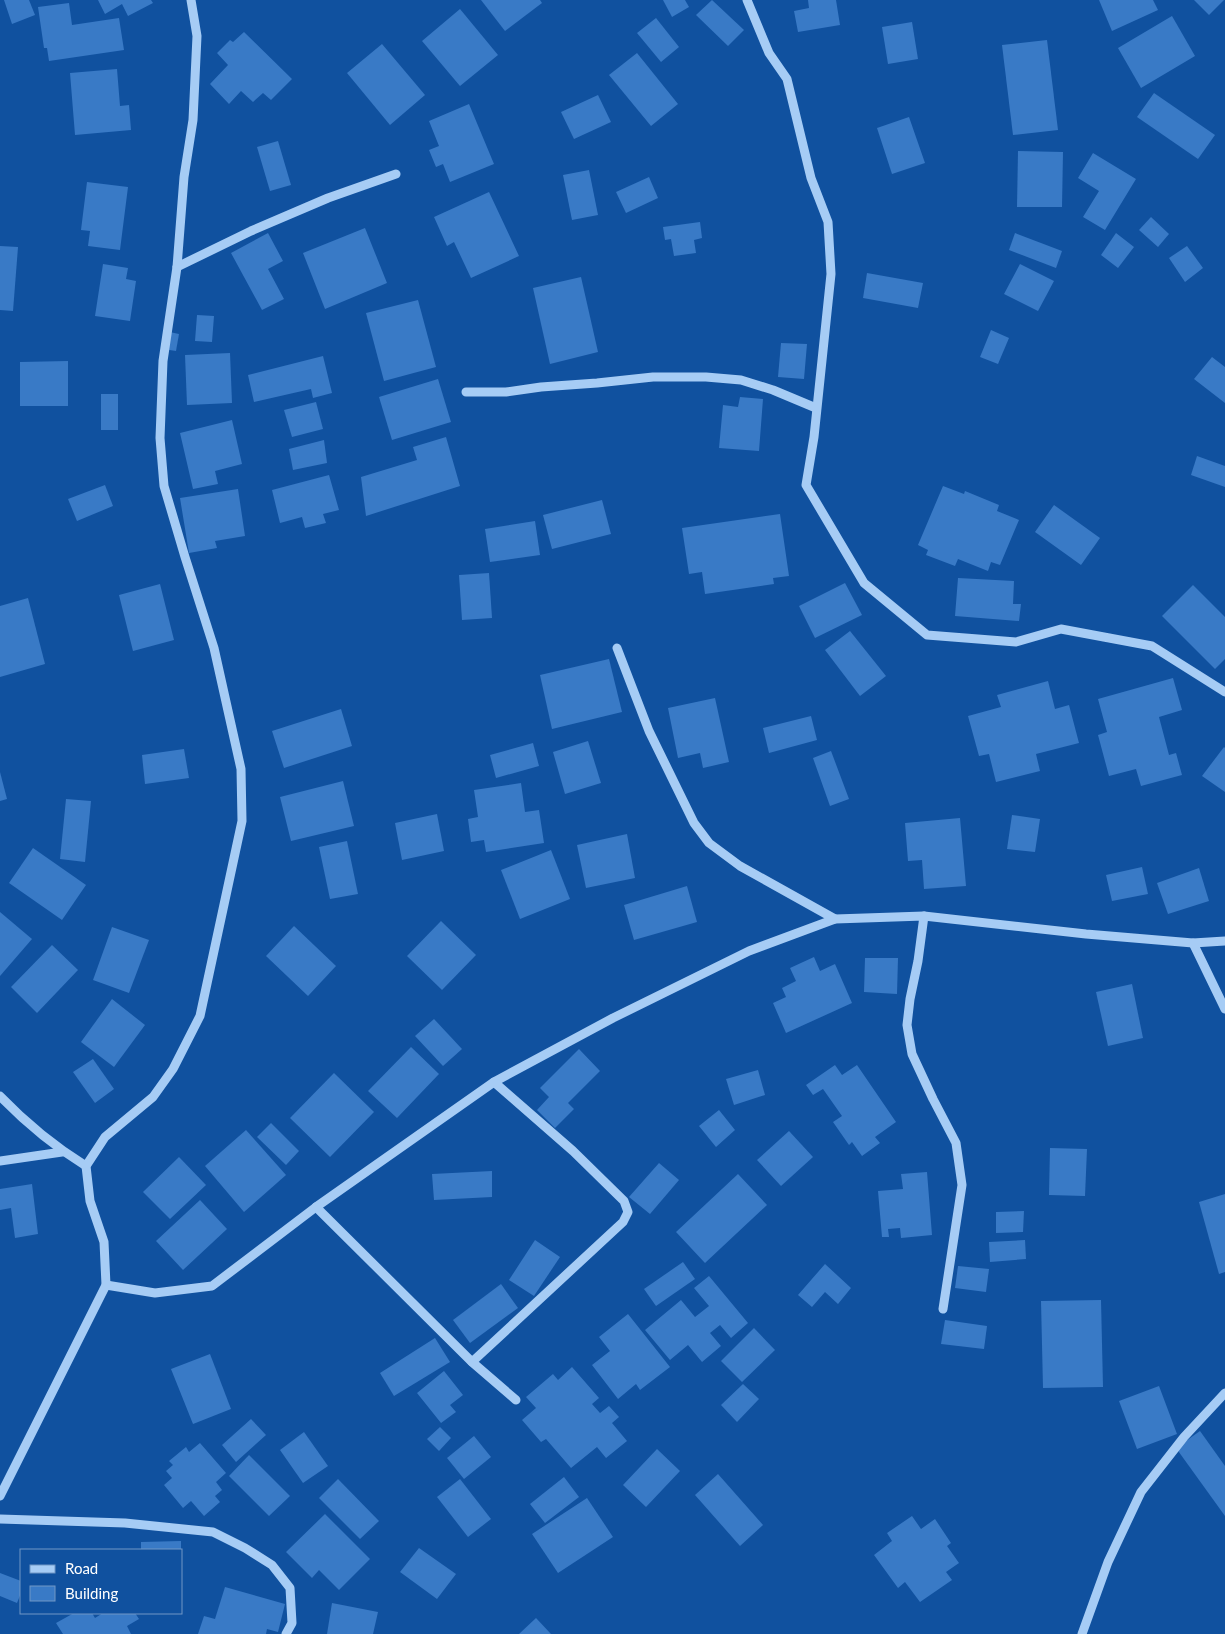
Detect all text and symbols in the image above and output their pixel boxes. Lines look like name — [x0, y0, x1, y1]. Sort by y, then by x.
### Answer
legend — [20, 1549, 182, 1614]
text: Road — [65, 1559, 98, 1577]
text: Building — [65, 1584, 118, 1602]

